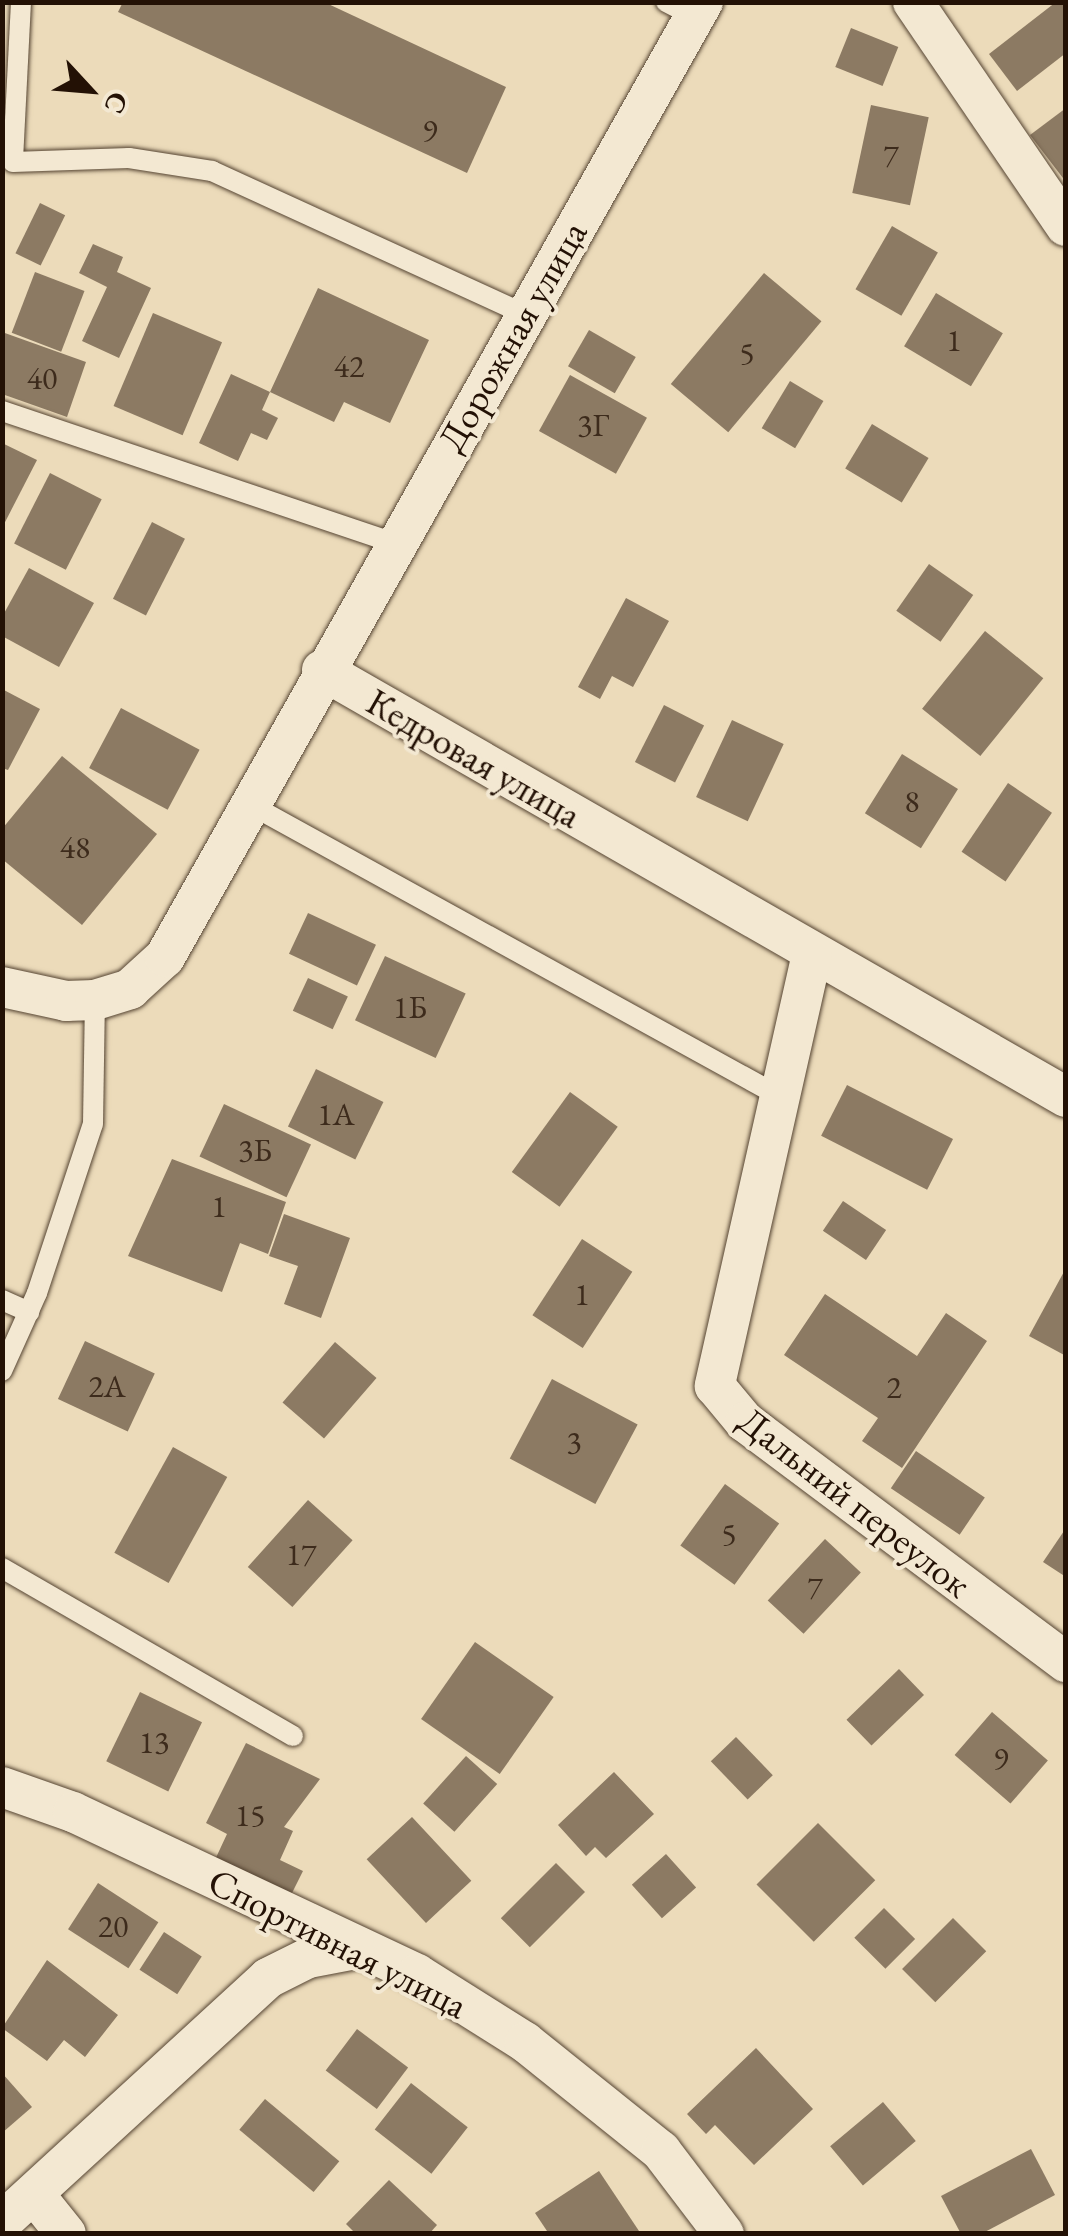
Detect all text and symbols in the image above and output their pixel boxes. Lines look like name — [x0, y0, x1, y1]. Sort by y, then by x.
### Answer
north arrow — [40, 40, 140, 140]
text: С — [96, 86, 137, 120]
house number: 9 — [422, 111, 438, 149]
house number: 7 — [883, 136, 899, 174]
street label: Дорожная улица — [428, 213, 596, 459]
house number: 1 — [946, 321, 962, 359]
house number: 5 — [739, 334, 755, 372]
house number: 42 — [334, 347, 364, 385]
house number: 40 — [27, 359, 57, 397]
house number: 3Г — [577, 406, 609, 444]
street label: Кедровая улица — [359, 678, 589, 838]
house number: 8 — [904, 782, 920, 820]
house number: 48 — [60, 828, 90, 866]
house number: 1Б — [393, 988, 427, 1026]
house number: 1А — [317, 1095, 355, 1133]
house number: 3Б — [238, 1131, 272, 1169]
house number: 1 — [211, 1187, 227, 1225]
house number: 1 — [574, 1275, 590, 1313]
house number: 2А — [88, 1367, 126, 1405]
house number: 2 — [886, 1368, 902, 1406]
street label: Дальний переулок — [730, 1397, 980, 1607]
house number: 3 — [566, 1423, 582, 1461]
house number: 5 — [721, 1515, 737, 1553]
house number: 17 — [286, 1535, 316, 1573]
house number: 7 — [807, 1568, 823, 1606]
house number: 13 — [139, 1723, 169, 1761]
house number: 9 — [993, 1739, 1009, 1777]
house number: 15 — [235, 1796, 265, 1834]
street label: Спортивная улица — [201, 1858, 475, 2028]
house number: 20 — [98, 1907, 128, 1945]

